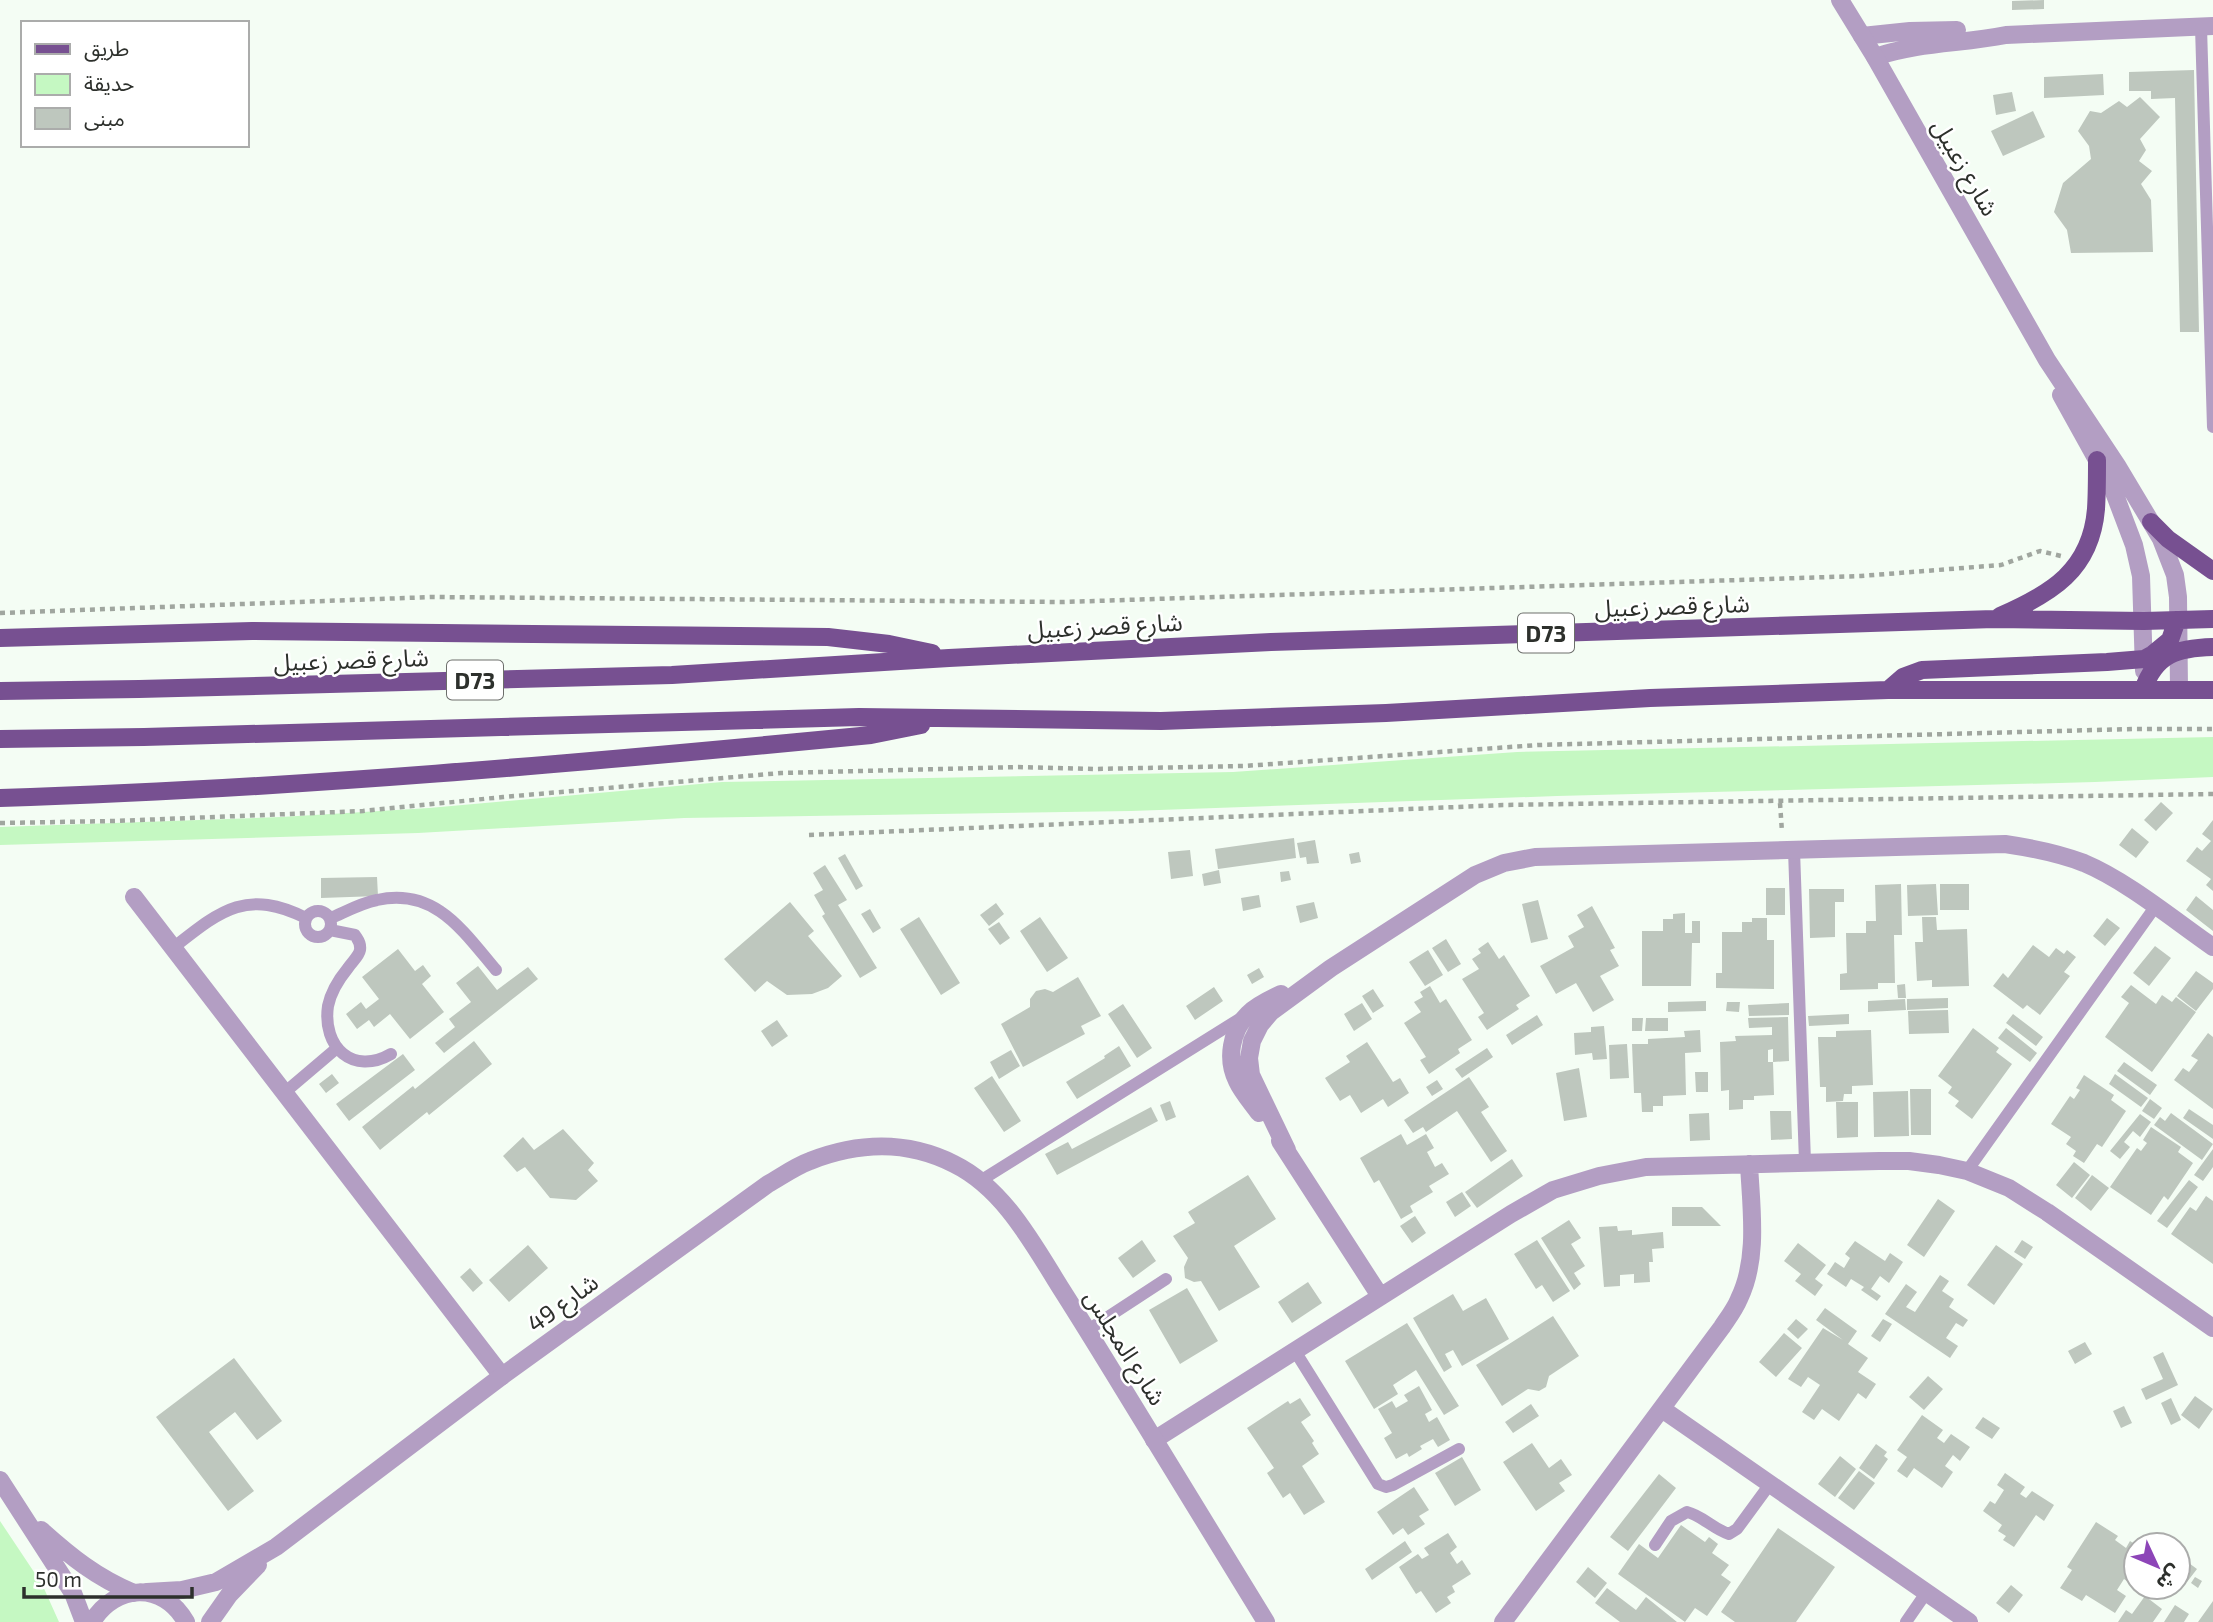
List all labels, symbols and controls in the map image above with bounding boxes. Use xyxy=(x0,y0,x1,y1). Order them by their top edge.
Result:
legend xyxy=(21,21,248,147)
text: طريق xyxy=(84,35,129,62)
text: حديقة xyxy=(84,70,134,95)
text: مبنى xyxy=(84,105,125,131)
street label: شارع زعبيل xyxy=(1923,113,2005,223)
street label: شارع قصر زعبيل xyxy=(1594,588,1750,626)
street label: شارع قصر زعبيل xyxy=(1027,606,1184,648)
road number: D73 xyxy=(1518,614,1574,652)
street label: شارع قصر زعبيل xyxy=(273,642,429,680)
road number: D73 xyxy=(447,660,503,700)
street label: شارع 49 xyxy=(521,1267,605,1341)
street label: شارع المجلس xyxy=(1076,1284,1173,1412)
north arrow xyxy=(2122,1531,2192,1601)
scale bar xyxy=(24,1556,192,1600)
text: ش xyxy=(2152,1561,2187,1596)
text: 50 m xyxy=(35,1566,82,1591)

